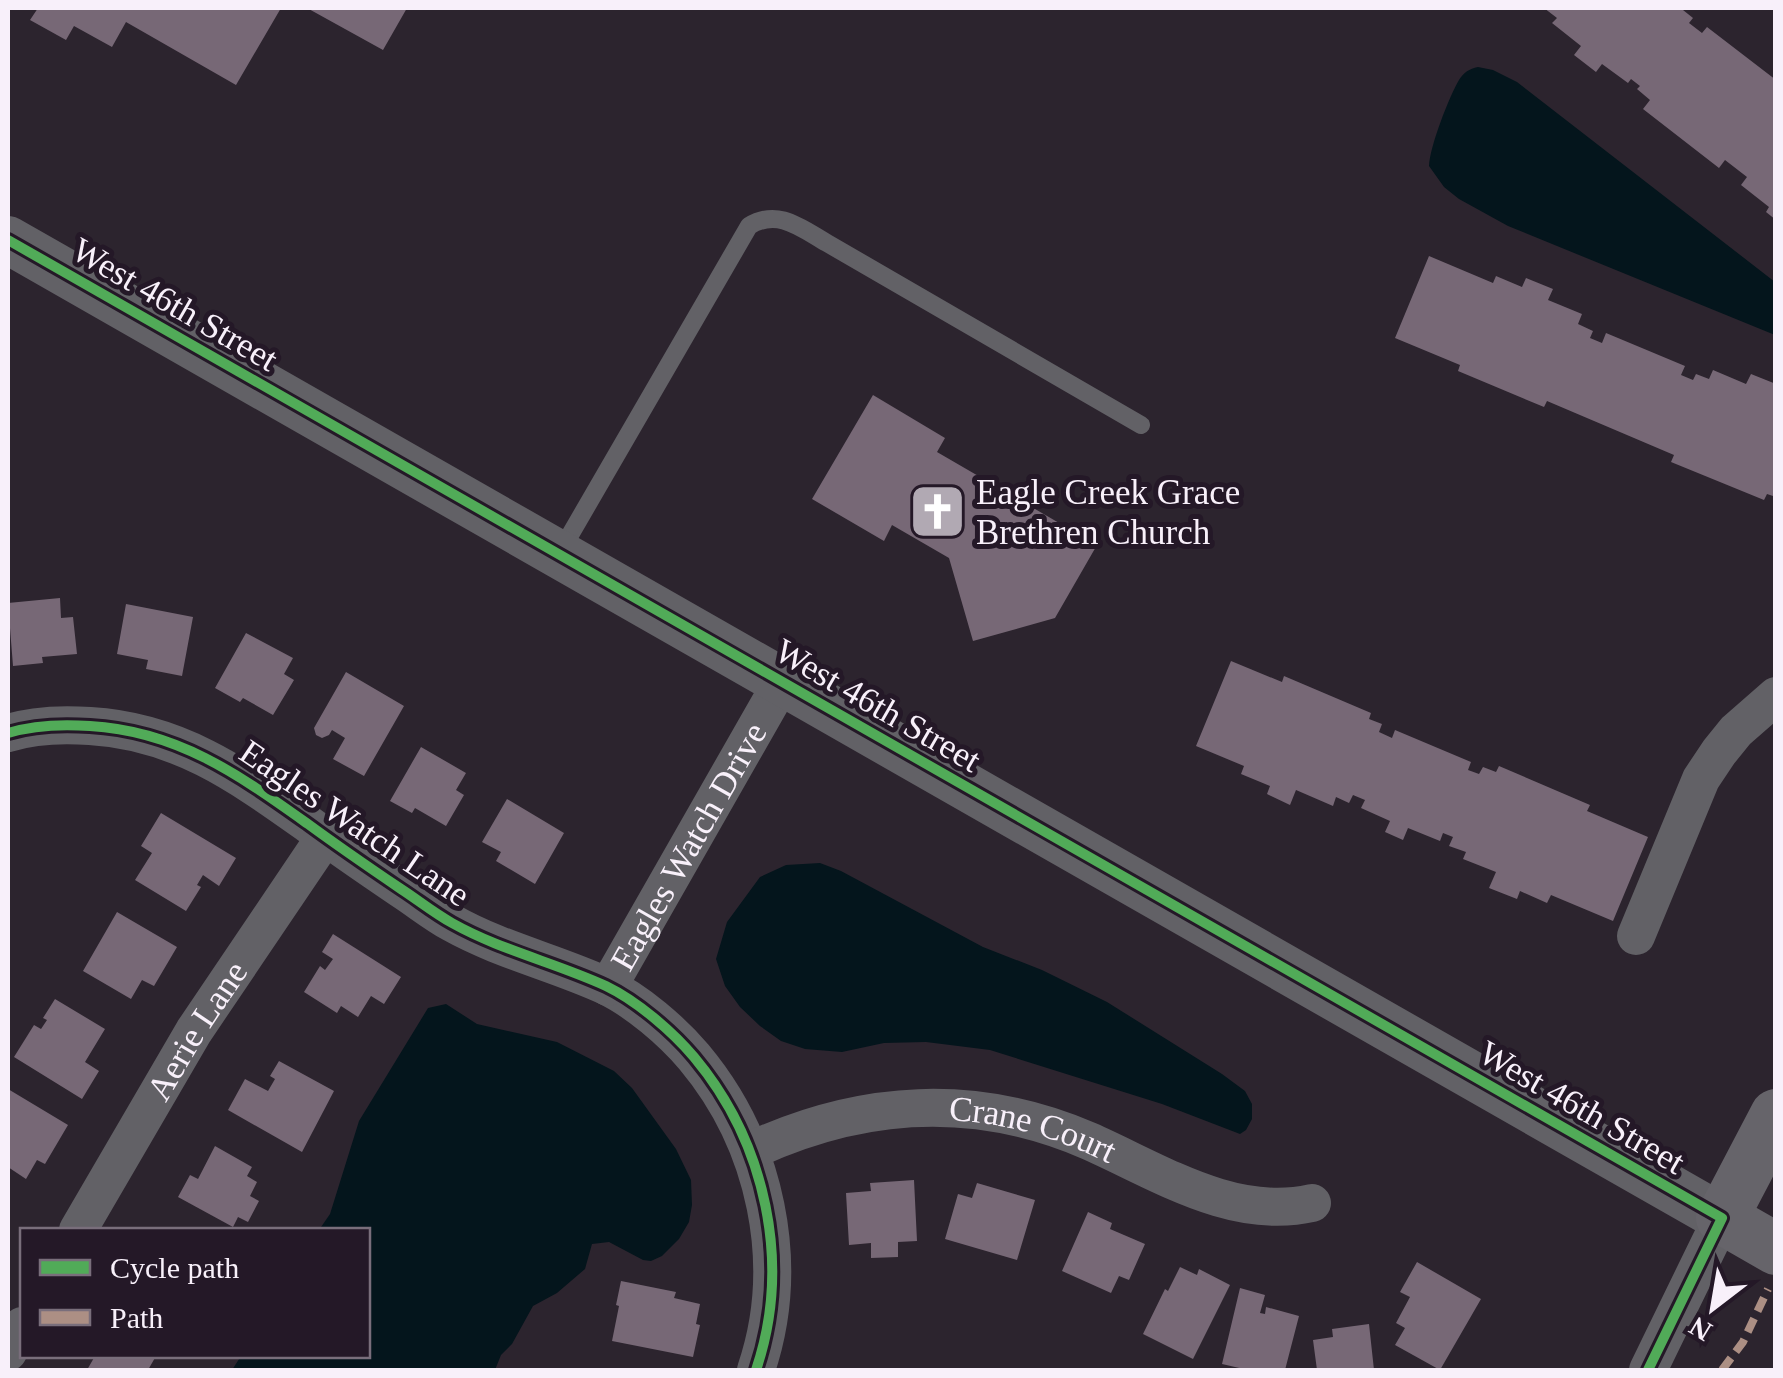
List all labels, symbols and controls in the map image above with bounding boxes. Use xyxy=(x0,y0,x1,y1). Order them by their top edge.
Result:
street label: West 46th Street xyxy=(65,230,285,379)
place label: Eagle Creek Grace Brethren Church xyxy=(976,473,1240,552)
church icon: Eagle Creek Grace Brethren Church xyxy=(907,482,967,542)
street label: West 46th Street xyxy=(768,631,988,780)
street label: Eagles Watch Drive xyxy=(603,716,775,977)
street label: Eagles Watch Lane xyxy=(232,732,477,915)
street label: Aerie Lane xyxy=(139,954,255,1107)
street label: West 46th Street xyxy=(1472,1033,1692,1182)
street label: Crane Court xyxy=(948,1089,1123,1171)
legend xyxy=(20,1228,370,1358)
text: Cycle path xyxy=(110,1251,239,1284)
north arrow xyxy=(1663,1258,1763,1358)
text: Path xyxy=(110,1301,163,1334)
text: N xyxy=(1684,1311,1717,1347)

